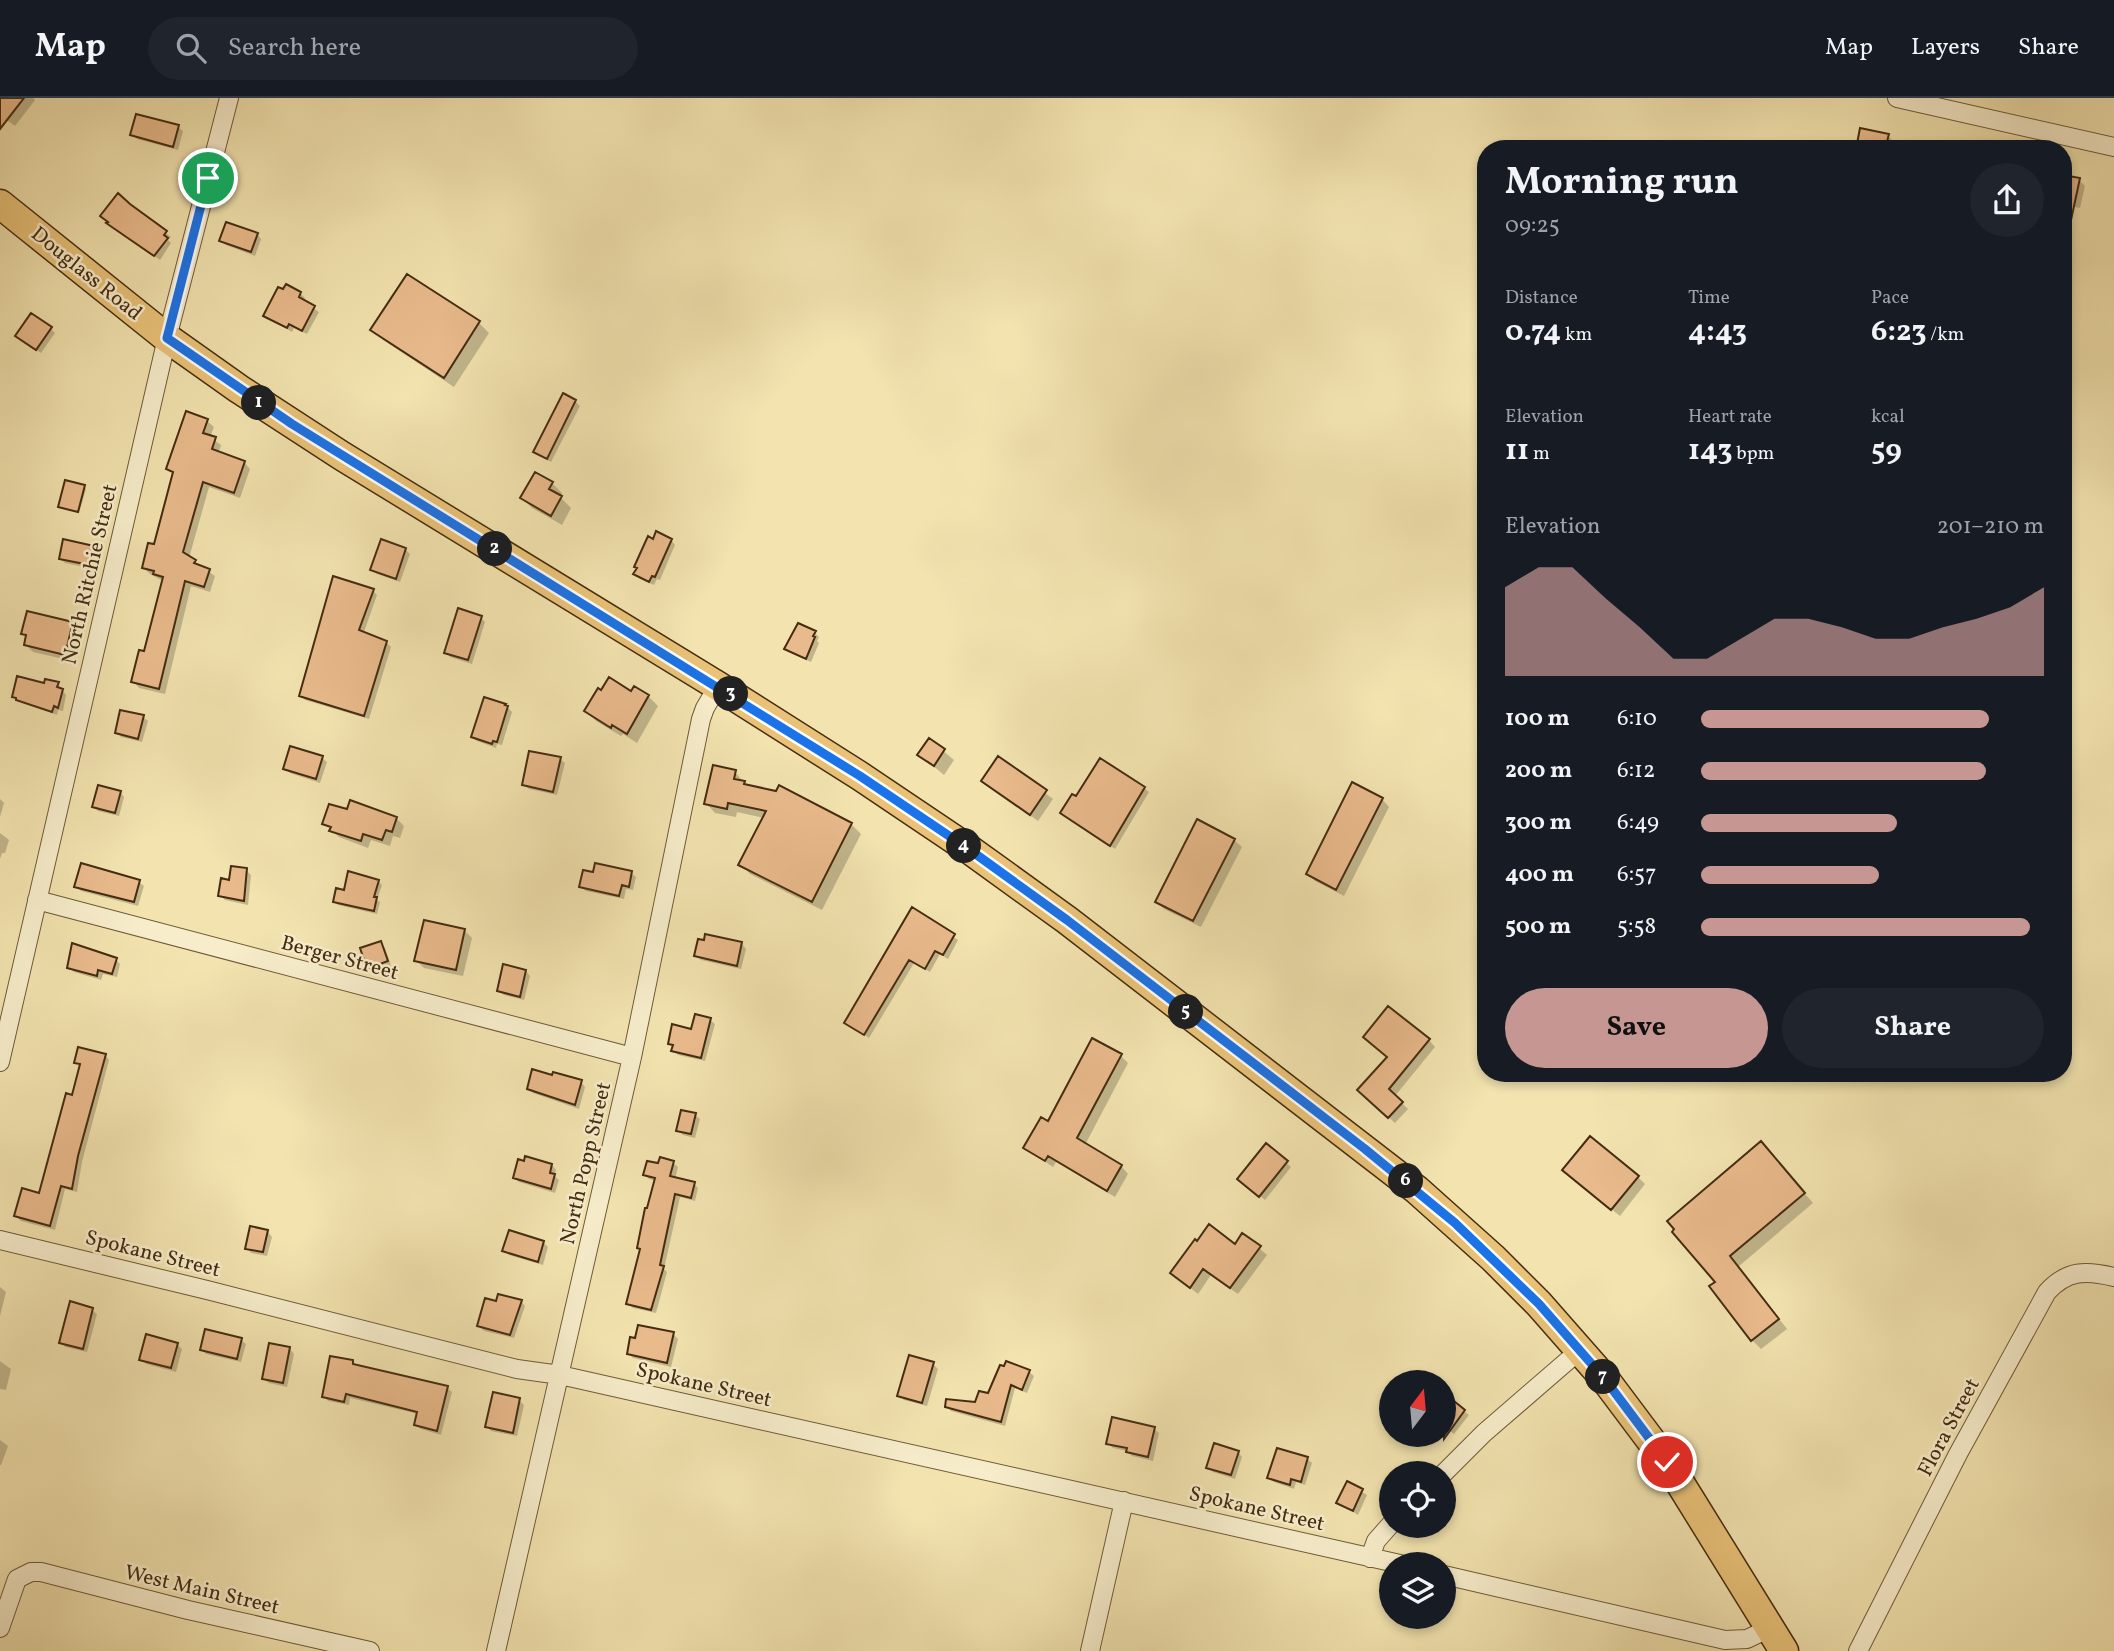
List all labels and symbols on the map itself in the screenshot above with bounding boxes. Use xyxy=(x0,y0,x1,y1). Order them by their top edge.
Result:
pin xyxy=(178,148,238,208)
street label: Douglass Road xyxy=(24,220,148,328)
pin: 1 xyxy=(242,386,276,420)
street label: North Ritchie Street xyxy=(56,481,125,667)
pin: 2 xyxy=(477,532,512,566)
pin: 3 xyxy=(714,676,748,712)
pin: 4 xyxy=(946,828,982,864)
street label: Berger Street xyxy=(278,929,402,988)
pin: 5 xyxy=(1168,995,1204,1030)
street label: North Popp Street xyxy=(554,1079,619,1247)
pin: 6 xyxy=(1388,1164,1424,1198)
street label: Spokane Street xyxy=(82,1224,223,1285)
street label: Spokane Street xyxy=(633,1356,774,1415)
pin: 7 xyxy=(1586,1360,1620,1394)
north arrow xyxy=(1379,1370,1456,1447)
street label: Flora Street xyxy=(1911,1373,1987,1482)
pin xyxy=(1637,1432,1697,1492)
street label: Spokane Street xyxy=(1186,1480,1327,1539)
street label: West Main Street xyxy=(121,1559,282,1622)

